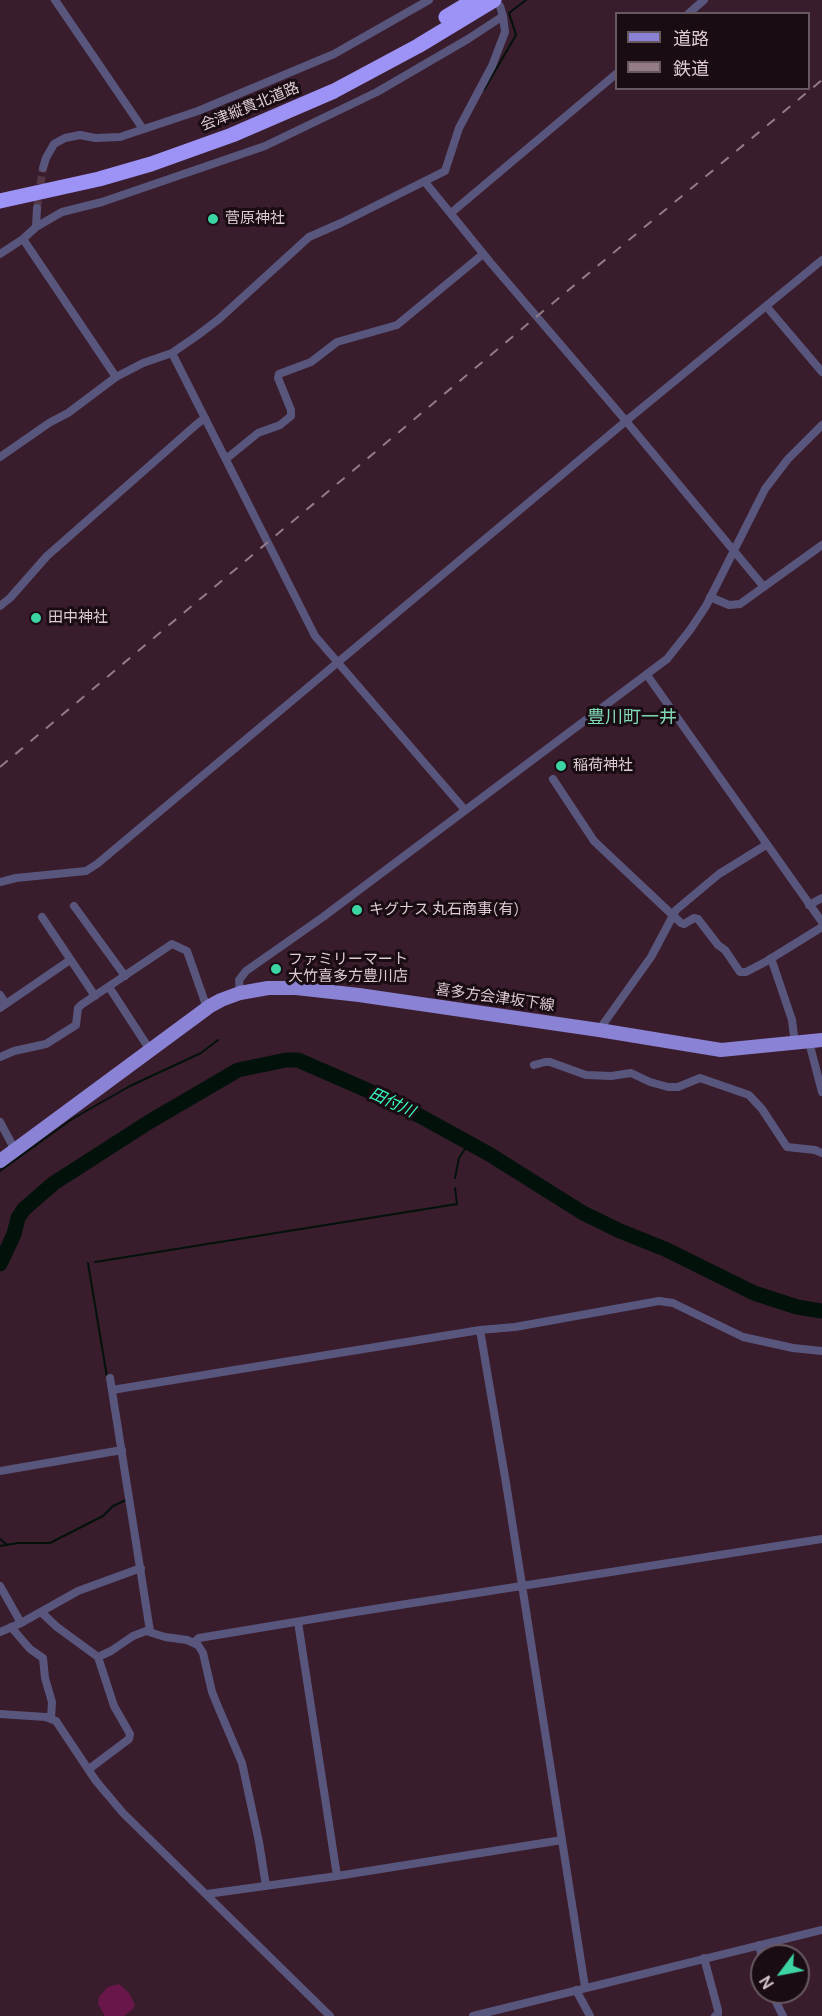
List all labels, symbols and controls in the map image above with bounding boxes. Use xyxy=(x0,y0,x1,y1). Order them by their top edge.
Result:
legend xyxy=(615,12,810,90)
text: 道路 xyxy=(673,26,709,50)
text: 鉄道 xyxy=(673,56,709,80)
street label: 会津縦貫北道路 xyxy=(198,79,302,135)
place label: 菅原神社 xyxy=(225,210,285,228)
marker: 菅原神社 xyxy=(206,212,220,226)
place label: 田中神社 xyxy=(48,609,108,627)
marker: 田中神社 xyxy=(29,611,43,625)
district label: 豊川町一井 xyxy=(587,707,677,729)
place label: 稲荷神社 xyxy=(573,757,633,775)
marker: 稲荷神社 xyxy=(554,759,568,773)
place label: キグナス 丸石商事(有) xyxy=(369,901,520,919)
marker: キグナス 丸石商事(有) xyxy=(350,903,364,917)
place label: ファミリーマート 大竹喜多方豊川店 xyxy=(288,951,408,986)
marker: ファミリーマート 大竹喜多方豊川店 xyxy=(269,962,283,976)
street label: 喜多方会津坂下線 xyxy=(434,981,556,1015)
water label: 田付川 xyxy=(366,1084,418,1122)
north arrow xyxy=(750,1944,810,2004)
text: N xyxy=(754,1972,779,1993)

